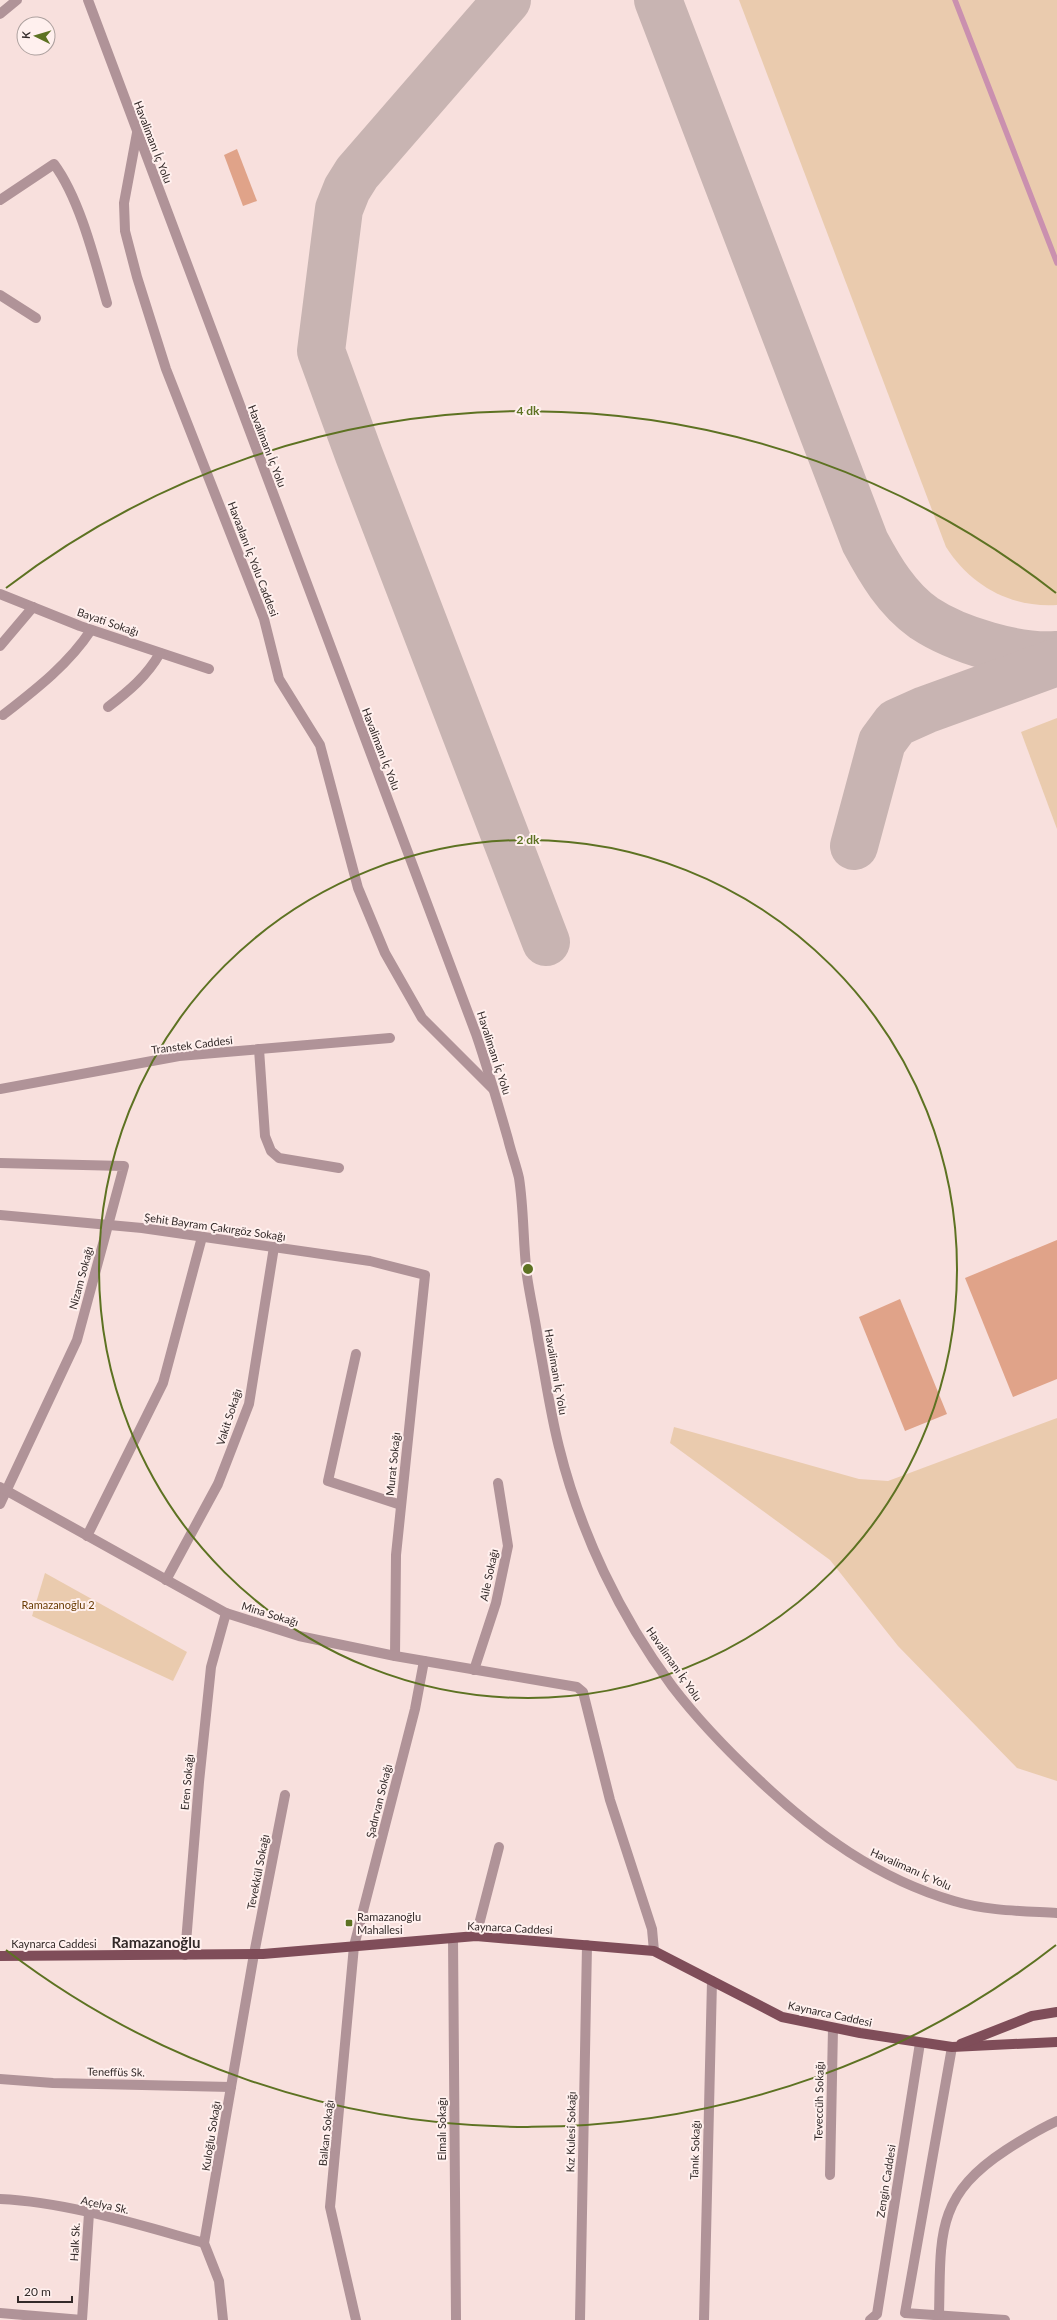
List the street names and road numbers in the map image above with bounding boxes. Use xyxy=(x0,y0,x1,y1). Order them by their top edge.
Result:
street label: Havalimanı İç Yolu xyxy=(132,99,175,185)
street label: Havalimanı İç Yolu xyxy=(246,403,289,489)
street label: Havaalanı İç Yolu Caddesi xyxy=(226,499,282,618)
street label: Bayati Sokağı xyxy=(76,605,141,638)
street label: Havalimanı İç Yolu xyxy=(360,706,403,792)
street label: Havalimanı İç Yolu xyxy=(475,1009,514,1096)
street label: Transtek Caddesi xyxy=(150,1033,234,1056)
street label: Şehit Bayram Çakırgöz Sokağı xyxy=(144,1210,287,1243)
street label: Nizam Sokağı xyxy=(66,1245,95,1311)
street label: Havalimanı İç Yolu xyxy=(543,1328,570,1416)
street label: Vakit Sokağı xyxy=(213,1387,244,1447)
street label: Murat Sokağı xyxy=(383,1431,402,1496)
street label: Aile Sokağı xyxy=(477,1548,500,1602)
street label: Mina Sokağı xyxy=(240,1599,300,1628)
street label: Havalimanı İç Yolu xyxy=(644,1624,705,1703)
street label: Eren Sokağı xyxy=(178,1753,195,1811)
street label: Şadırvan Sokağı xyxy=(363,1763,394,1839)
street label: Tevekkül Sokağı xyxy=(244,1833,271,1911)
street label: Havalimanı İç Yolu xyxy=(869,1845,954,1892)
street label: Kaynarca Caddesi xyxy=(467,1919,553,1936)
street label: Kaynarca Caddesi xyxy=(11,1937,97,1950)
street label: Kaynarca Caddesi xyxy=(787,1998,874,2029)
street label: Teveccüh Sokağı xyxy=(811,2061,826,2141)
street label: Teneffüs Sk. xyxy=(87,2064,145,2079)
street label: Kız Kulesi Sokağı xyxy=(563,2091,578,2173)
street label: Elmalı Sokağı xyxy=(435,2097,448,2161)
street label: Balkan Sokağı xyxy=(316,2099,335,2167)
street label: Kuloğlu Sokağı xyxy=(199,2100,222,2172)
street label: Tanık Sokağı xyxy=(687,2120,702,2180)
street label: Zengin Caddesi xyxy=(873,2143,898,2218)
street label: Açelya Sk. xyxy=(80,2193,130,2216)
street label: Halk Sk. xyxy=(67,2222,82,2262)

